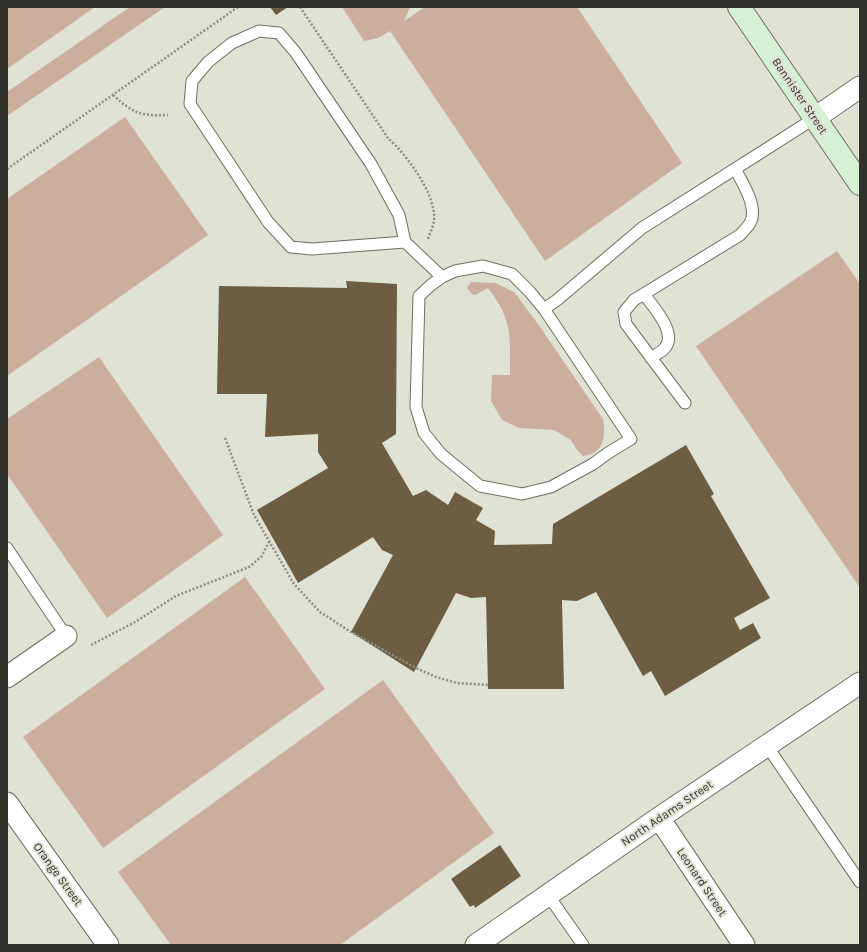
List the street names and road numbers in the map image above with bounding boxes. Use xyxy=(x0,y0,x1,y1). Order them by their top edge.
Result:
street label: Bannister Street xyxy=(769,55,831,137)
street label: North Adams Street xyxy=(618,777,716,849)
street label: Orange Street xyxy=(30,840,86,909)
street label: Leonard Street xyxy=(674,845,730,919)

